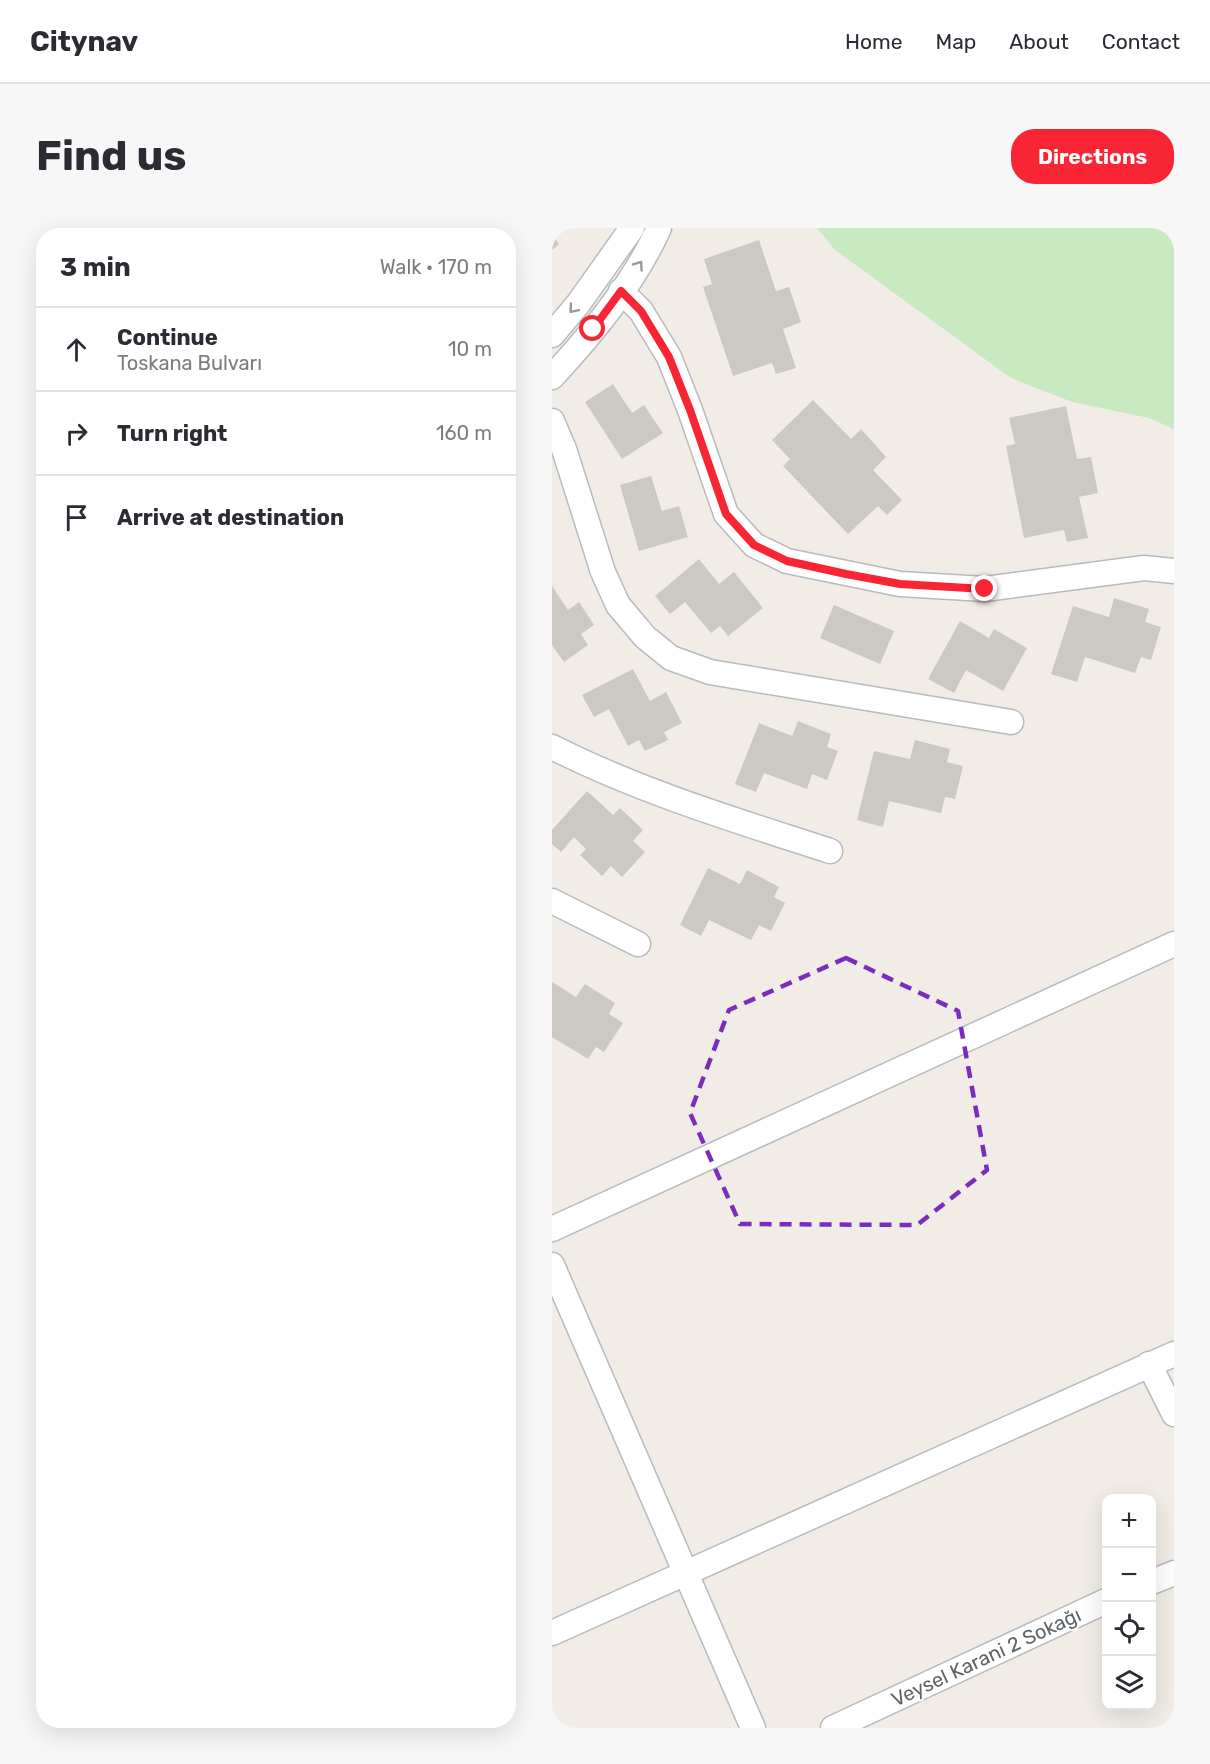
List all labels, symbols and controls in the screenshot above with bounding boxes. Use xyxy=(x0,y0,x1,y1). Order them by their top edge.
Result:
text: Citynav xyxy=(30,25,138,58)
text: Home xyxy=(845,29,902,54)
text: Map xyxy=(935,29,976,54)
text: About xyxy=(1009,29,1069,54)
text: Contact xyxy=(1102,29,1180,54)
button: Directions xyxy=(1011,129,1174,184)
text: Find us xyxy=(36,131,187,181)
text: 3 min xyxy=(60,252,131,283)
text: Walk · 170 m xyxy=(380,255,492,279)
one-way arrow xyxy=(632,261,643,272)
one-way arrow xyxy=(570,303,581,314)
route start xyxy=(579,315,605,341)
text: Continue xyxy=(117,324,218,351)
icon: ahead xyxy=(60,333,93,366)
text: 10 m xyxy=(448,337,492,361)
text: Toskana Bulvarı xyxy=(117,351,262,375)
icon: right xyxy=(60,417,93,450)
text: Turn right xyxy=(117,420,227,447)
text: 160 m xyxy=(436,421,492,445)
icon: arrive xyxy=(60,501,93,534)
text: Arrive at destination xyxy=(117,504,344,531)
route end xyxy=(971,575,997,601)
map controls xyxy=(1102,1494,1156,1710)
button: + xyxy=(1102,1494,1156,1548)
button: − xyxy=(1102,1548,1156,1602)
street label: Veysel Karani 2 Sokağı xyxy=(887,1602,1085,1712)
button: locate xyxy=(1102,1602,1156,1656)
button: layers xyxy=(1102,1656,1156,1710)

